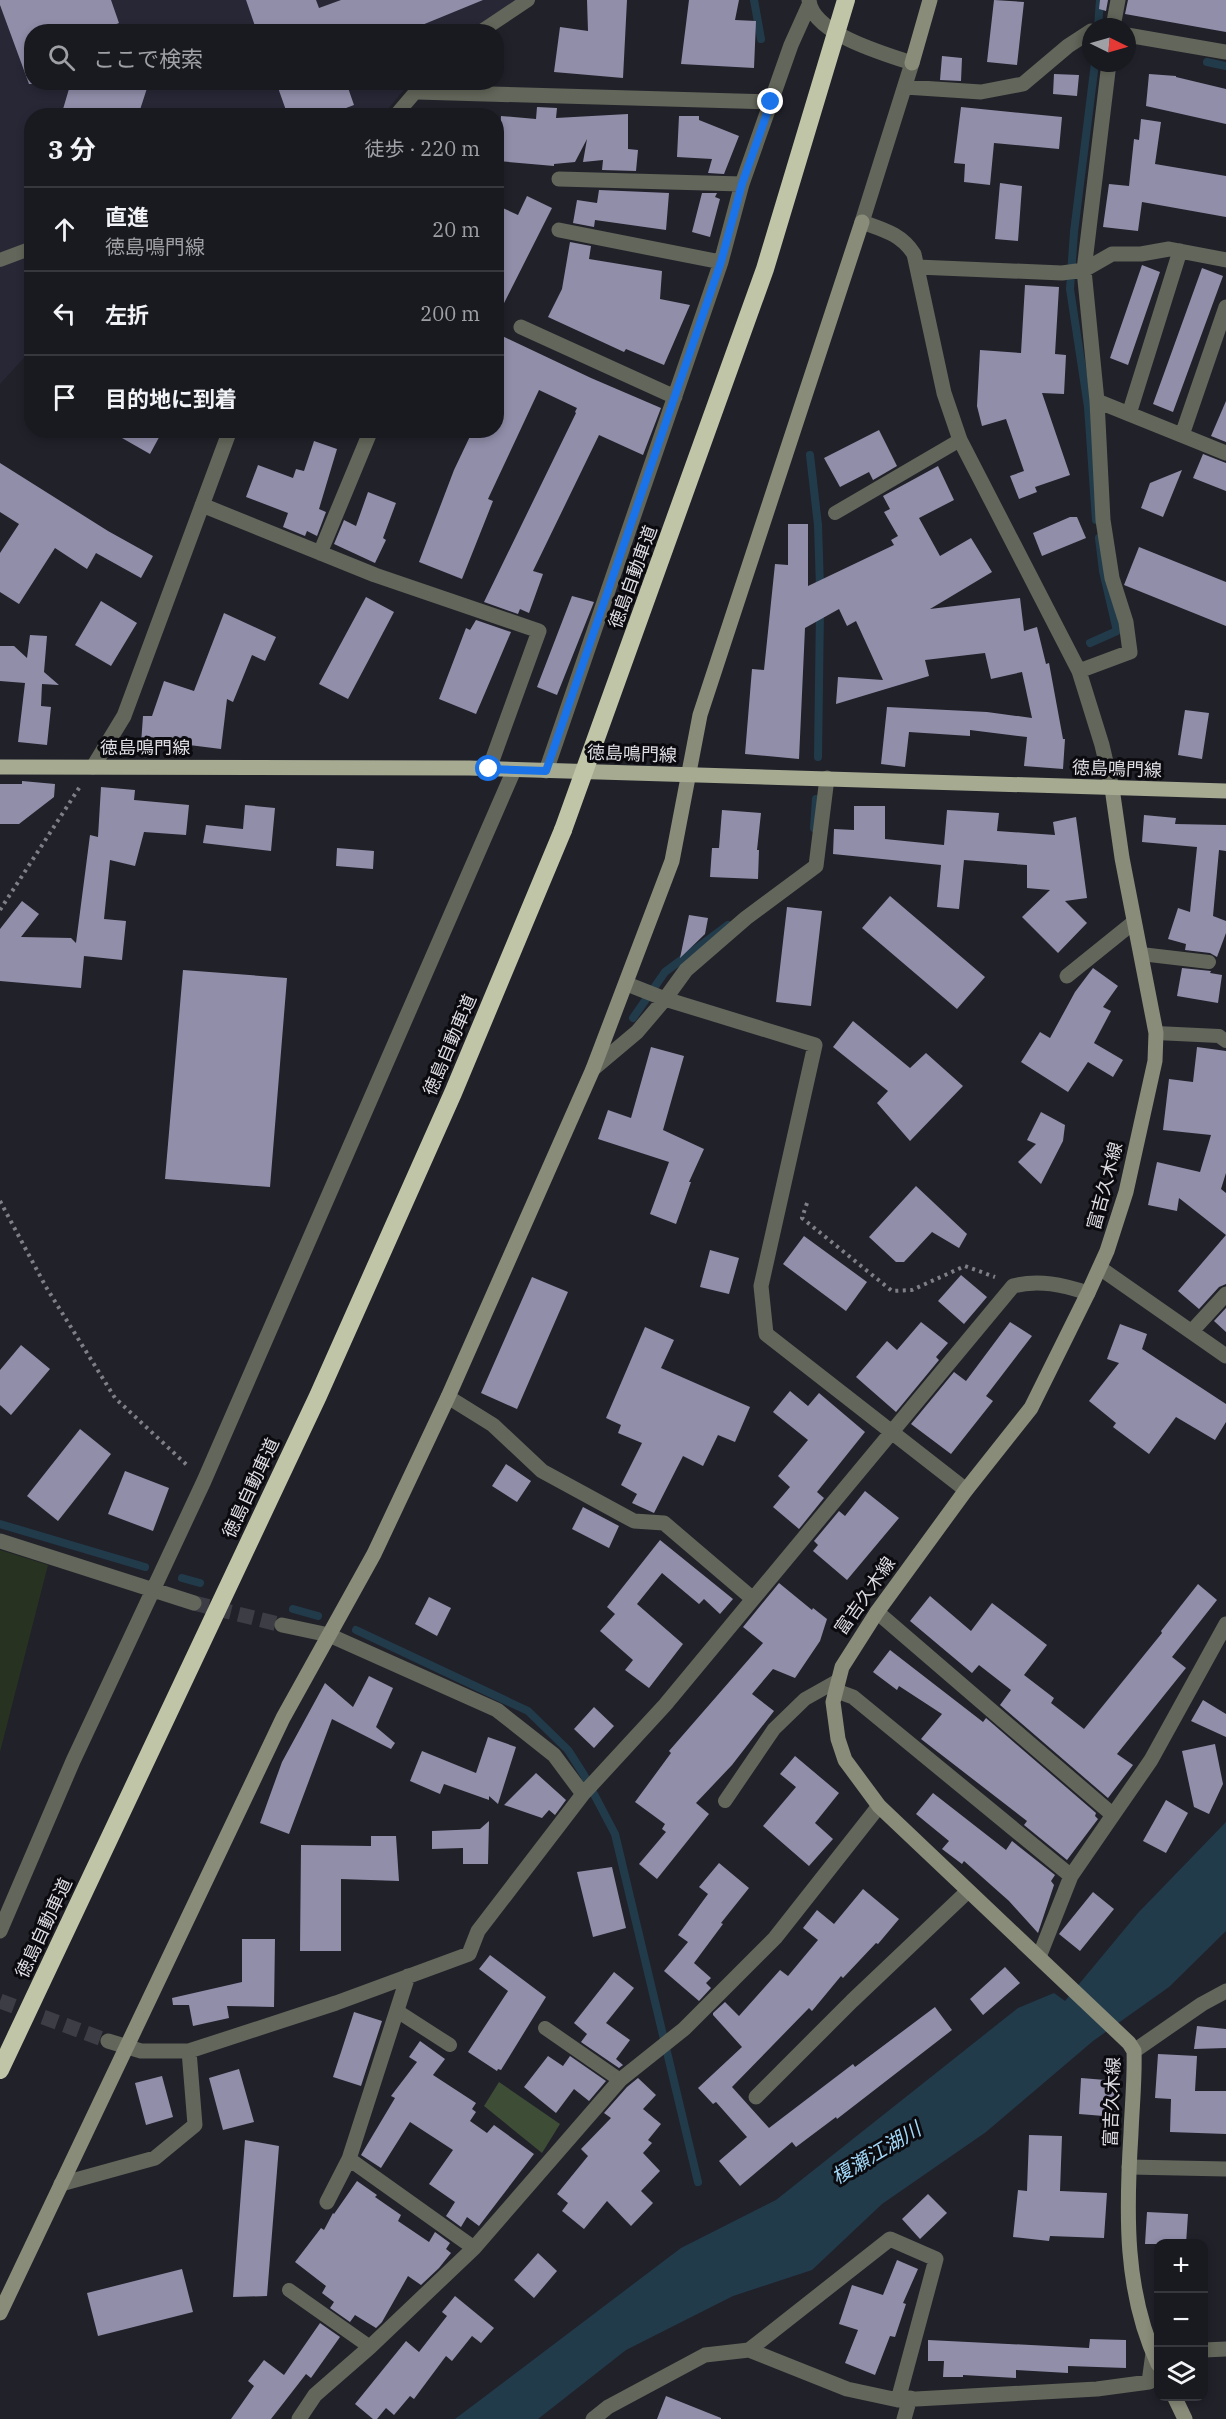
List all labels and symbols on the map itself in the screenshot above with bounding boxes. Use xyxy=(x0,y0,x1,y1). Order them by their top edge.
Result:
north arrow xyxy=(1082,18,1136,72)
route end xyxy=(757,88,783,114)
street label: 徳島自動車道 xyxy=(603,522,662,632)
street label: 徳島鳴門線 xyxy=(100,736,190,759)
street label: 徳島鳴門線 xyxy=(587,740,677,767)
route start xyxy=(475,755,501,781)
street label: 徳島鳴門線 xyxy=(1072,755,1162,782)
street label: 徳島自動車道 xyxy=(418,991,481,1099)
street label: 富吉久木線 xyxy=(1082,1139,1127,1232)
street label: 徳島自動車道 xyxy=(217,1434,284,1542)
street label: 富吉久木線 xyxy=(829,1552,900,1639)
street label: 徳島自動車道 xyxy=(10,1874,77,1982)
street label: 富吉久木線 xyxy=(1098,2057,1125,2147)
water label: 榎瀬江湖川 xyxy=(826,2114,927,2190)

